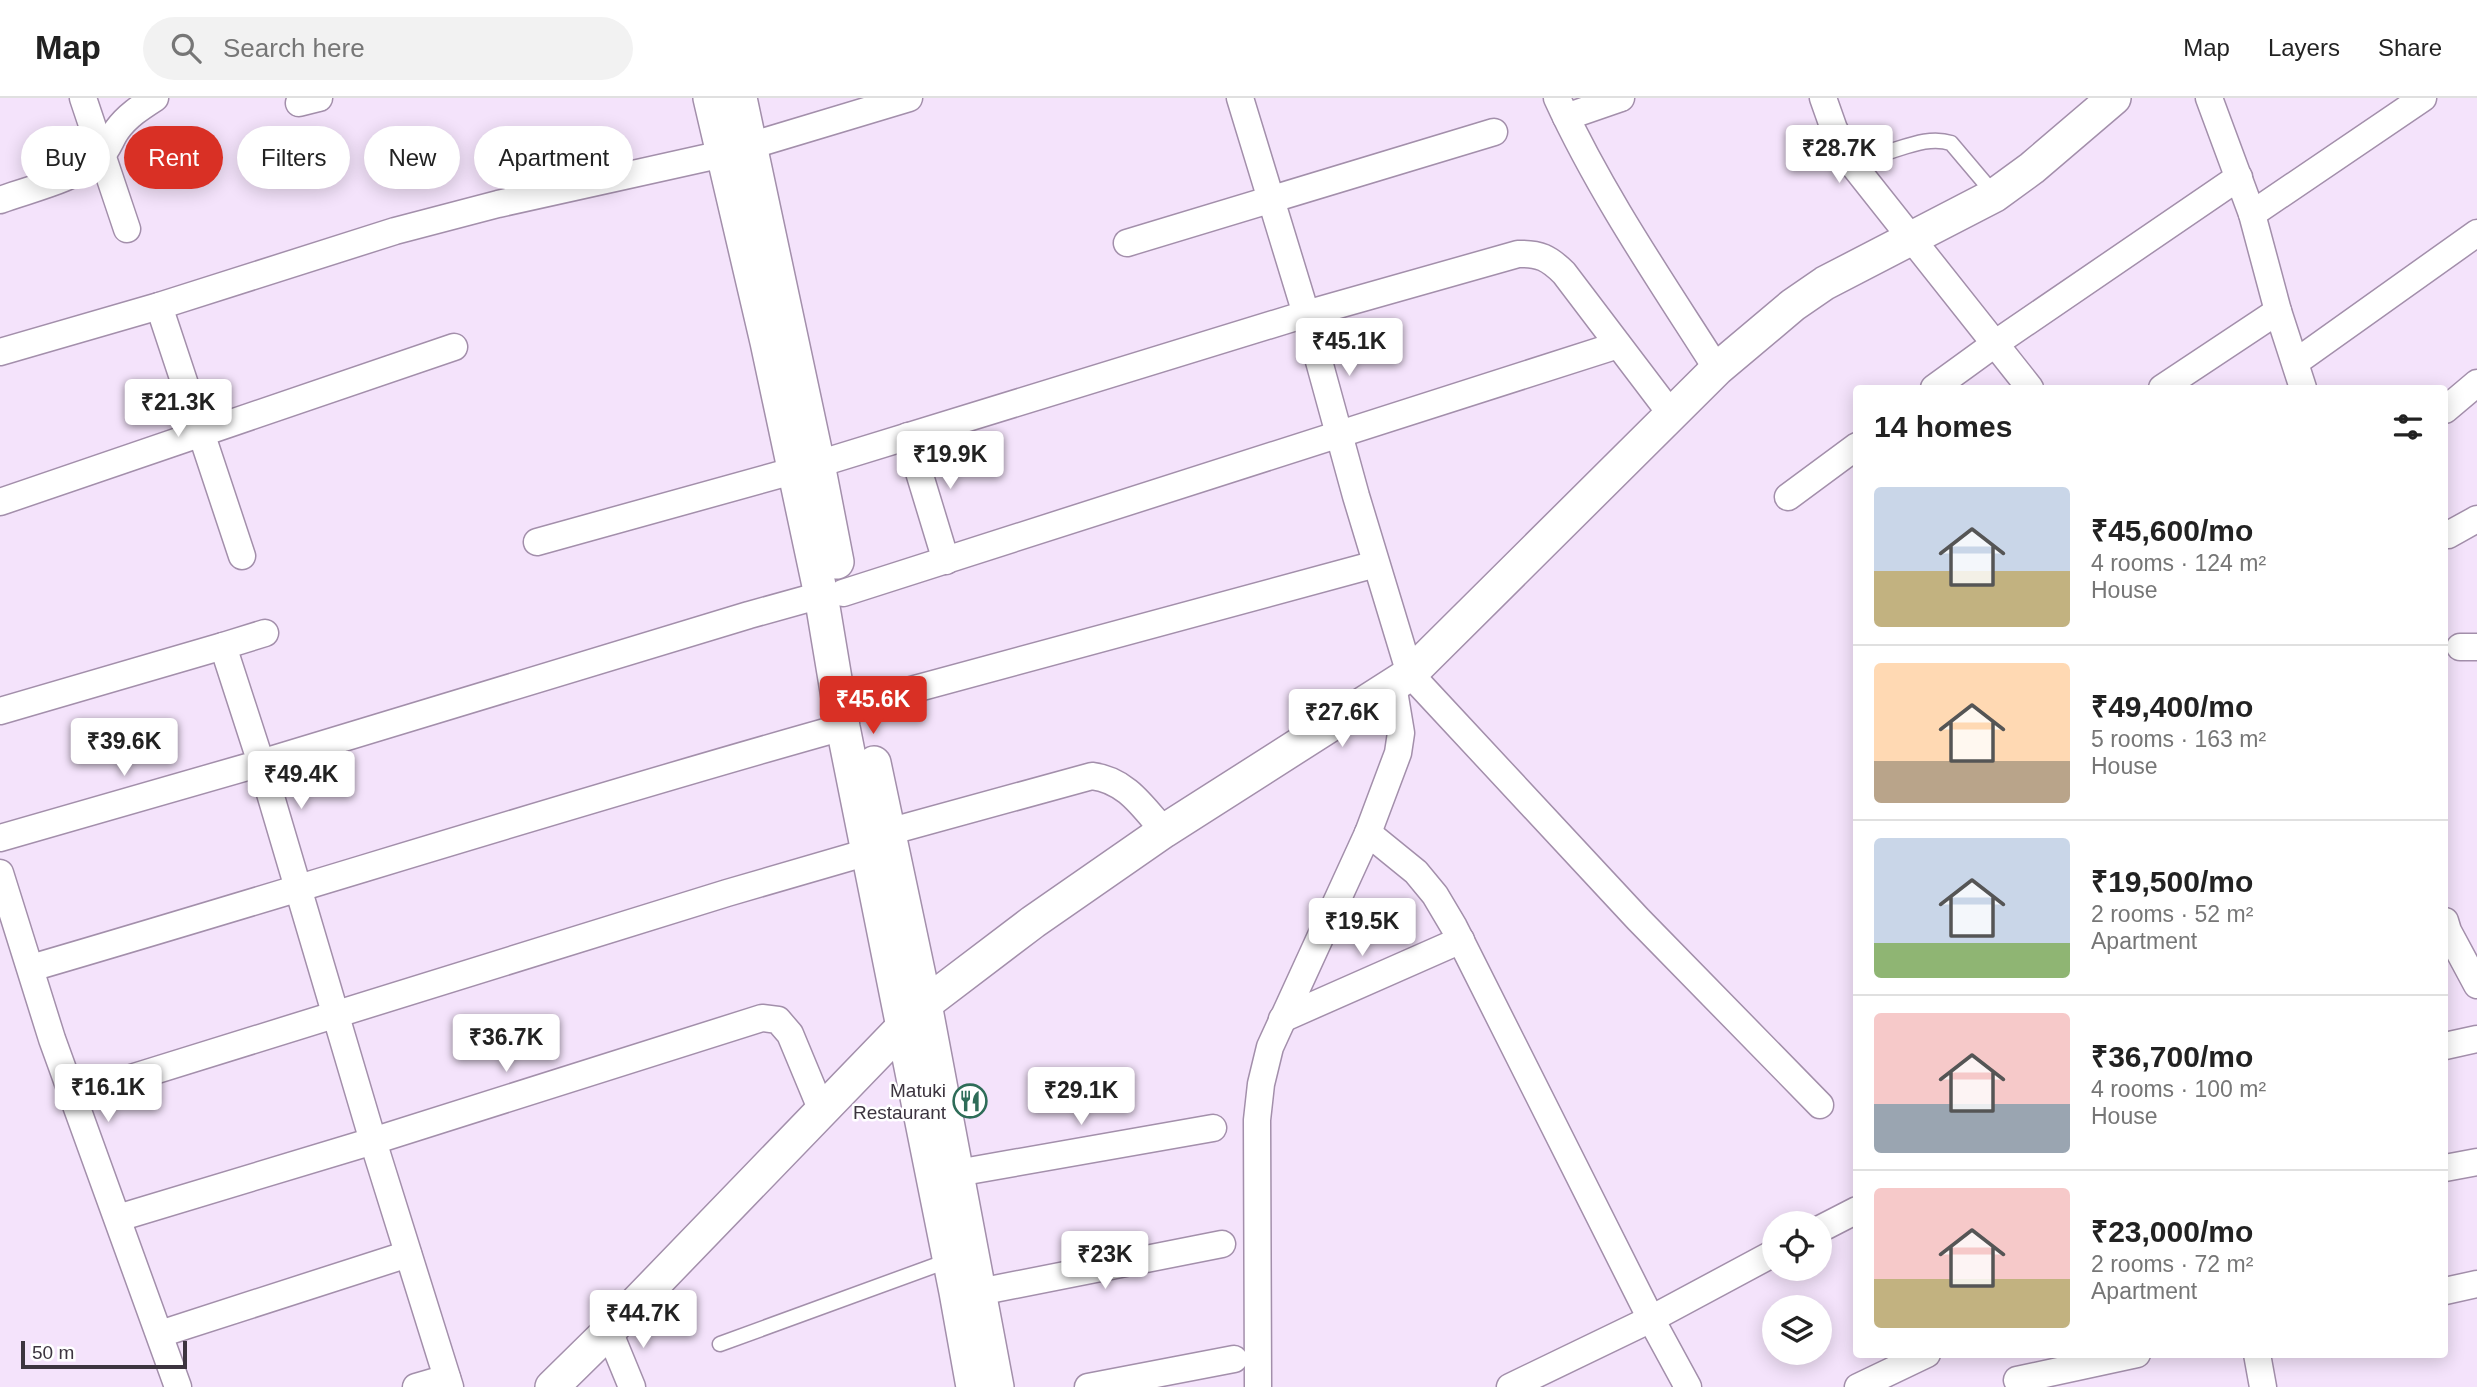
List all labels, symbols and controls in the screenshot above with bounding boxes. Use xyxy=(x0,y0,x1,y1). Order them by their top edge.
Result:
search box xyxy=(143,17,633,80)
text: Map xyxy=(35,29,101,66)
icon: search xyxy=(167,29,205,67)
text: Search here xyxy=(223,33,365,63)
text: Map xyxy=(2183,34,2230,61)
text: Layers xyxy=(2268,34,2340,61)
text: Share xyxy=(2378,34,2442,61)
chip: Buy xyxy=(21,126,110,189)
chip: Rent xyxy=(124,126,223,189)
chip: Filters xyxy=(237,126,350,189)
chip: New xyxy=(364,126,460,189)
chip: Apartment xyxy=(474,126,633,189)
pin: ₹28.7K xyxy=(1782,126,1896,185)
text: ₹28.7K xyxy=(1802,135,1876,161)
pin: ₹45.1K xyxy=(1292,318,1406,378)
text: ₹45.1K xyxy=(1312,328,1386,354)
pin: ₹21.3K xyxy=(121,380,235,439)
text: ₹21.3K xyxy=(141,389,215,415)
icon: filters xyxy=(2389,408,2427,446)
text: 14 homes xyxy=(1874,410,2012,443)
pin: ₹19.9K xyxy=(893,432,1007,491)
text: ₹19.9K xyxy=(913,441,987,467)
text: ₹45,600/mo xyxy=(2091,514,2253,547)
icon: home xyxy=(1930,515,2014,599)
text: 4 rooms · 124 m² xyxy=(2091,550,2266,576)
text: House xyxy=(2091,577,2157,603)
pin: ₹45.6K xyxy=(816,676,930,736)
text: ₹45.6K xyxy=(836,686,910,712)
pin: ₹27.6K xyxy=(1285,690,1399,749)
text: ₹49,400/mo xyxy=(2091,690,2253,723)
icon: home xyxy=(1930,691,2014,775)
text: ₹27.6K xyxy=(1305,699,1379,725)
pin: ₹39.6K xyxy=(67,718,181,778)
text: 5 rooms · 163 m² xyxy=(2091,726,2266,752)
text: ₹39.6K xyxy=(87,728,161,754)
pin: ₹49.4K xyxy=(244,752,358,811)
text: House xyxy=(2091,753,2157,779)
text: ₹49.4K xyxy=(264,761,338,787)
text: ₹19,500/mo xyxy=(2091,865,2253,898)
icon: home xyxy=(1930,866,2014,950)
pin: ₹19.5K xyxy=(1305,898,1419,958)
text: 2 rooms · 52 m² xyxy=(2091,901,2253,927)
text: ₹19.5K xyxy=(1325,908,1399,934)
text: Apartment xyxy=(2091,928,2197,954)
pin: ₹36.7K xyxy=(449,1014,563,1074)
text: ₹36.7K xyxy=(469,1024,543,1050)
text: ₹36,700/mo xyxy=(2091,1040,2253,1073)
icon: home xyxy=(1930,1041,2014,1125)
pin: ₹16.1K xyxy=(51,1065,165,1124)
pin: ₹29.1K xyxy=(1024,1068,1138,1127)
text: ₹16.1K xyxy=(71,1074,145,1100)
text: 4 rooms · 100 m² xyxy=(2091,1076,2266,1102)
text: ₹29.1K xyxy=(1044,1077,1118,1103)
place label: Matuki Restaurant xyxy=(853,1080,947,1123)
restaurant icon: Matuki Restaurant xyxy=(951,1082,989,1120)
text: House xyxy=(2091,1103,2157,1129)
map controls xyxy=(1762,1211,1832,1365)
button: locate xyxy=(1762,1211,1832,1281)
text: ₹23,000/mo xyxy=(2091,1215,2253,1248)
icon: home xyxy=(1930,1216,2014,1300)
pin: ₹23K xyxy=(1064,1232,1146,1291)
text: ₹23K xyxy=(1077,1241,1133,1267)
text: 2 rooms · 72 m² xyxy=(2091,1251,2253,1277)
text: Apartment xyxy=(2091,1278,2197,1304)
pin: ₹44.7K xyxy=(586,1290,700,1350)
button: layers xyxy=(1762,1295,1832,1365)
text: ₹44.7K xyxy=(606,1300,680,1326)
scale bar xyxy=(21,1338,187,1370)
text: 50 m xyxy=(32,1342,74,1363)

